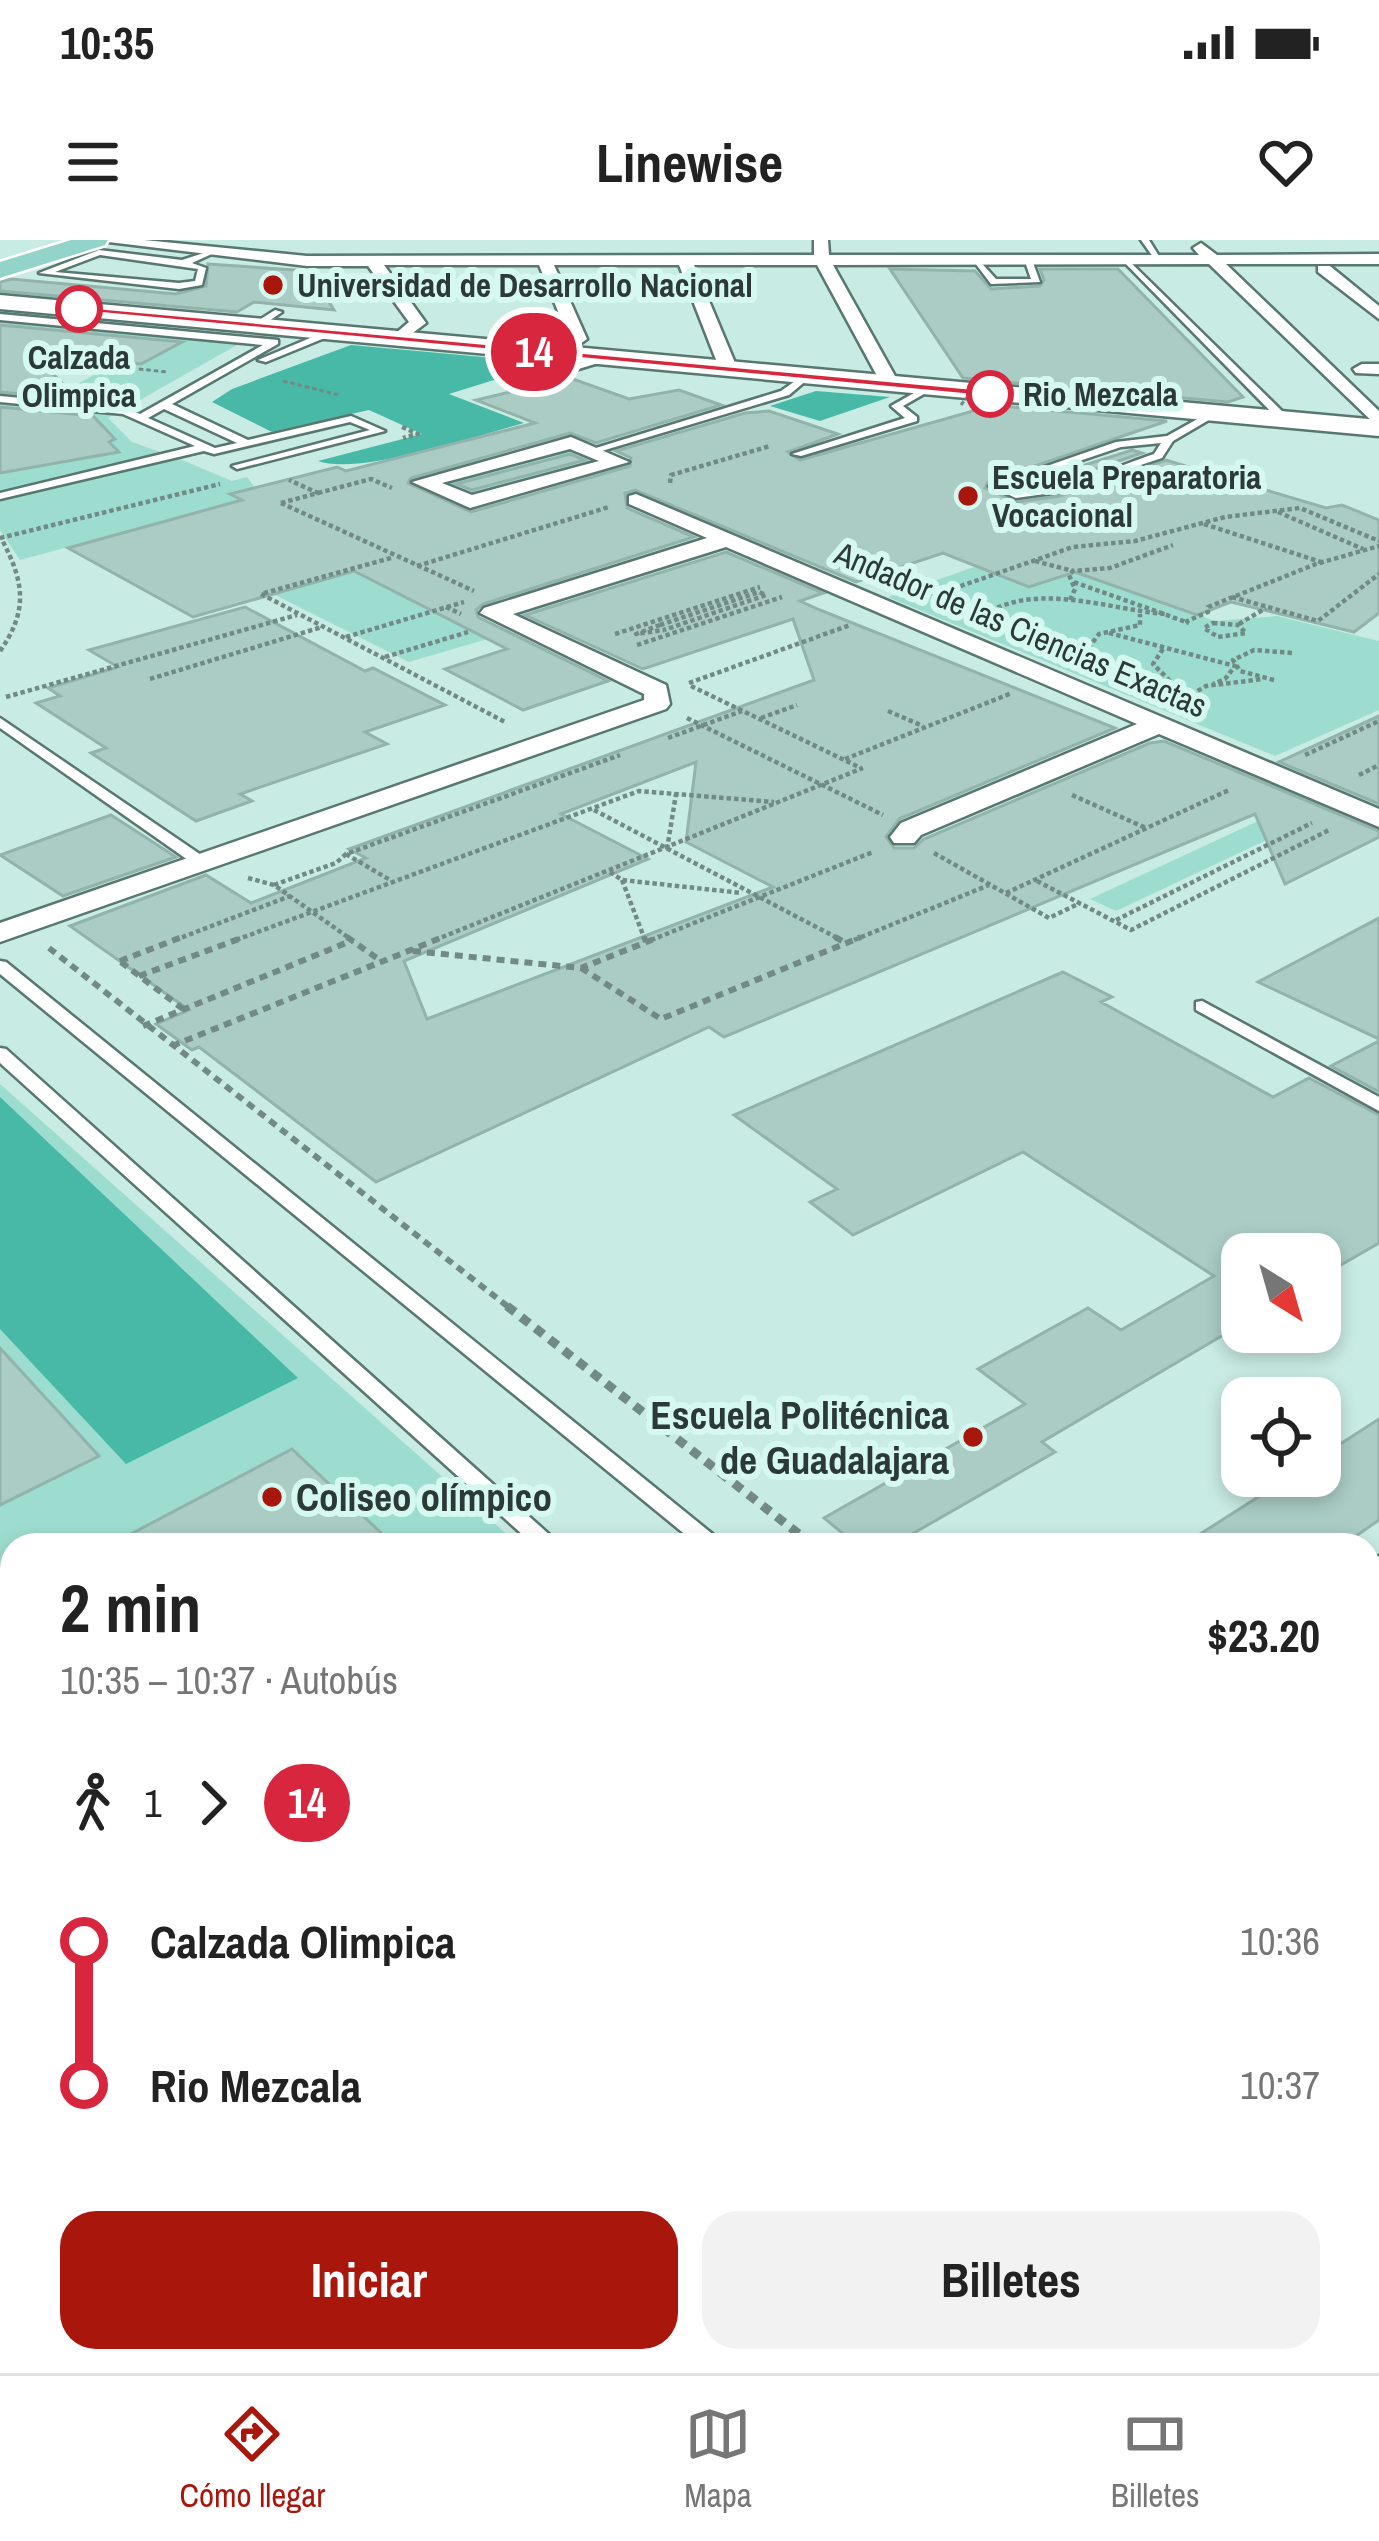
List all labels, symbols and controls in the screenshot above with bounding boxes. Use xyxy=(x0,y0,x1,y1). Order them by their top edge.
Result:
text: 10:35 xyxy=(60,12,154,73)
text: Linewise xyxy=(596,126,783,199)
icon: menu xyxy=(60,129,126,195)
icon: heart xyxy=(1253,129,1319,195)
place label: Universidad de Desarrollo Nacional xyxy=(297,263,753,307)
marker: Universidad de Desarrollo Nacional xyxy=(260,272,286,298)
marker: Calzada Olimpica xyxy=(57,287,101,331)
line badge: 14 xyxy=(480,313,588,391)
text: 14 xyxy=(515,324,553,380)
place label: Calzada Olimpica xyxy=(22,335,136,417)
marker: Rio Mezcala xyxy=(968,372,1012,416)
place label: Rio Mezcala xyxy=(1023,372,1178,416)
place label: Escuela Preparatoria Vocacional xyxy=(992,455,1261,537)
marker: Escuela Preparatoria Vocacional xyxy=(955,483,981,509)
street label: Andador de las Ciencias Exactas xyxy=(827,530,1214,727)
north arrow xyxy=(1221,1233,1341,1353)
map controls xyxy=(1221,1233,1341,1497)
button: locate xyxy=(1221,1377,1341,1497)
place label: Escuela Politécnica de Guadalajara xyxy=(650,1389,949,1486)
marker: Escuela Politécnica de Guadalajara xyxy=(960,1424,986,1450)
place label: Coliseo olímpico xyxy=(296,1471,552,1523)
marker: Coliseo olímpico xyxy=(259,1484,285,1510)
text: 2 min xyxy=(60,1564,201,1653)
text: $23.20 xyxy=(1207,1605,1320,1666)
text: 10:35 – 10:37 · Autobús xyxy=(60,1654,398,1706)
icon: walk xyxy=(60,1770,126,1836)
icon: forward xyxy=(180,1770,246,1836)
text: 14 xyxy=(288,1775,326,1831)
text: 1 xyxy=(144,1777,162,1829)
text: Calzada Olimpica xyxy=(150,1911,456,1972)
text: 10:36 xyxy=(1240,1915,1320,1967)
text: Rio Mezcala xyxy=(150,2055,361,2116)
text: 10:37 xyxy=(1240,2059,1320,2111)
button: Iniciar xyxy=(60,2211,678,2349)
button: Billetes xyxy=(702,2211,1320,2349)
tab: Cómo llegar xyxy=(179,2401,325,2517)
tab: Mapa xyxy=(684,2401,752,2517)
tab: Billetes xyxy=(1111,2401,1200,2517)

